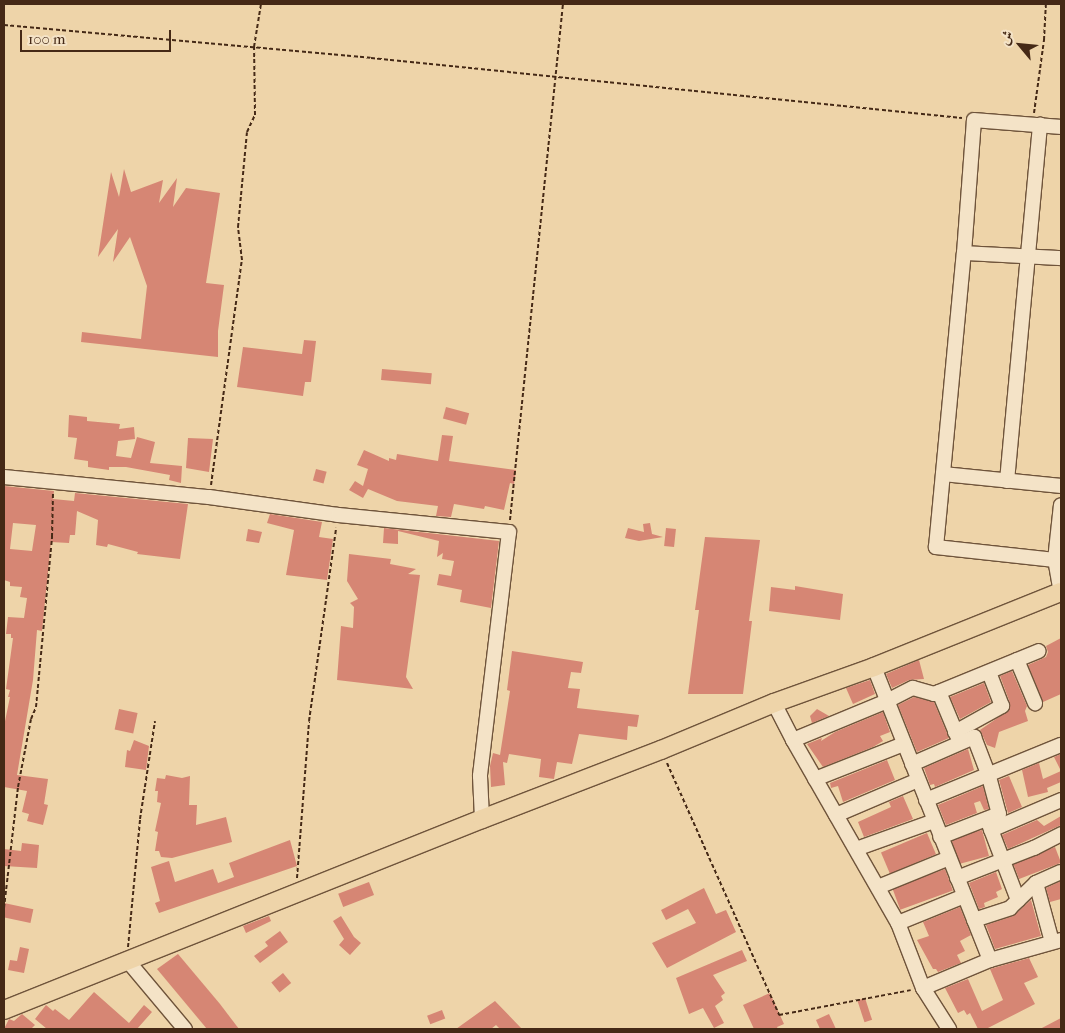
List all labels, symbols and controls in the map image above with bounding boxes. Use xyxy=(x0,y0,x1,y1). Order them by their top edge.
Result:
scale bar xyxy=(22,20,174,52)
north arrow xyxy=(995,20,1045,70)
text: ش xyxy=(996,28,1017,48)
text: 100 m xyxy=(28,30,66,48)

